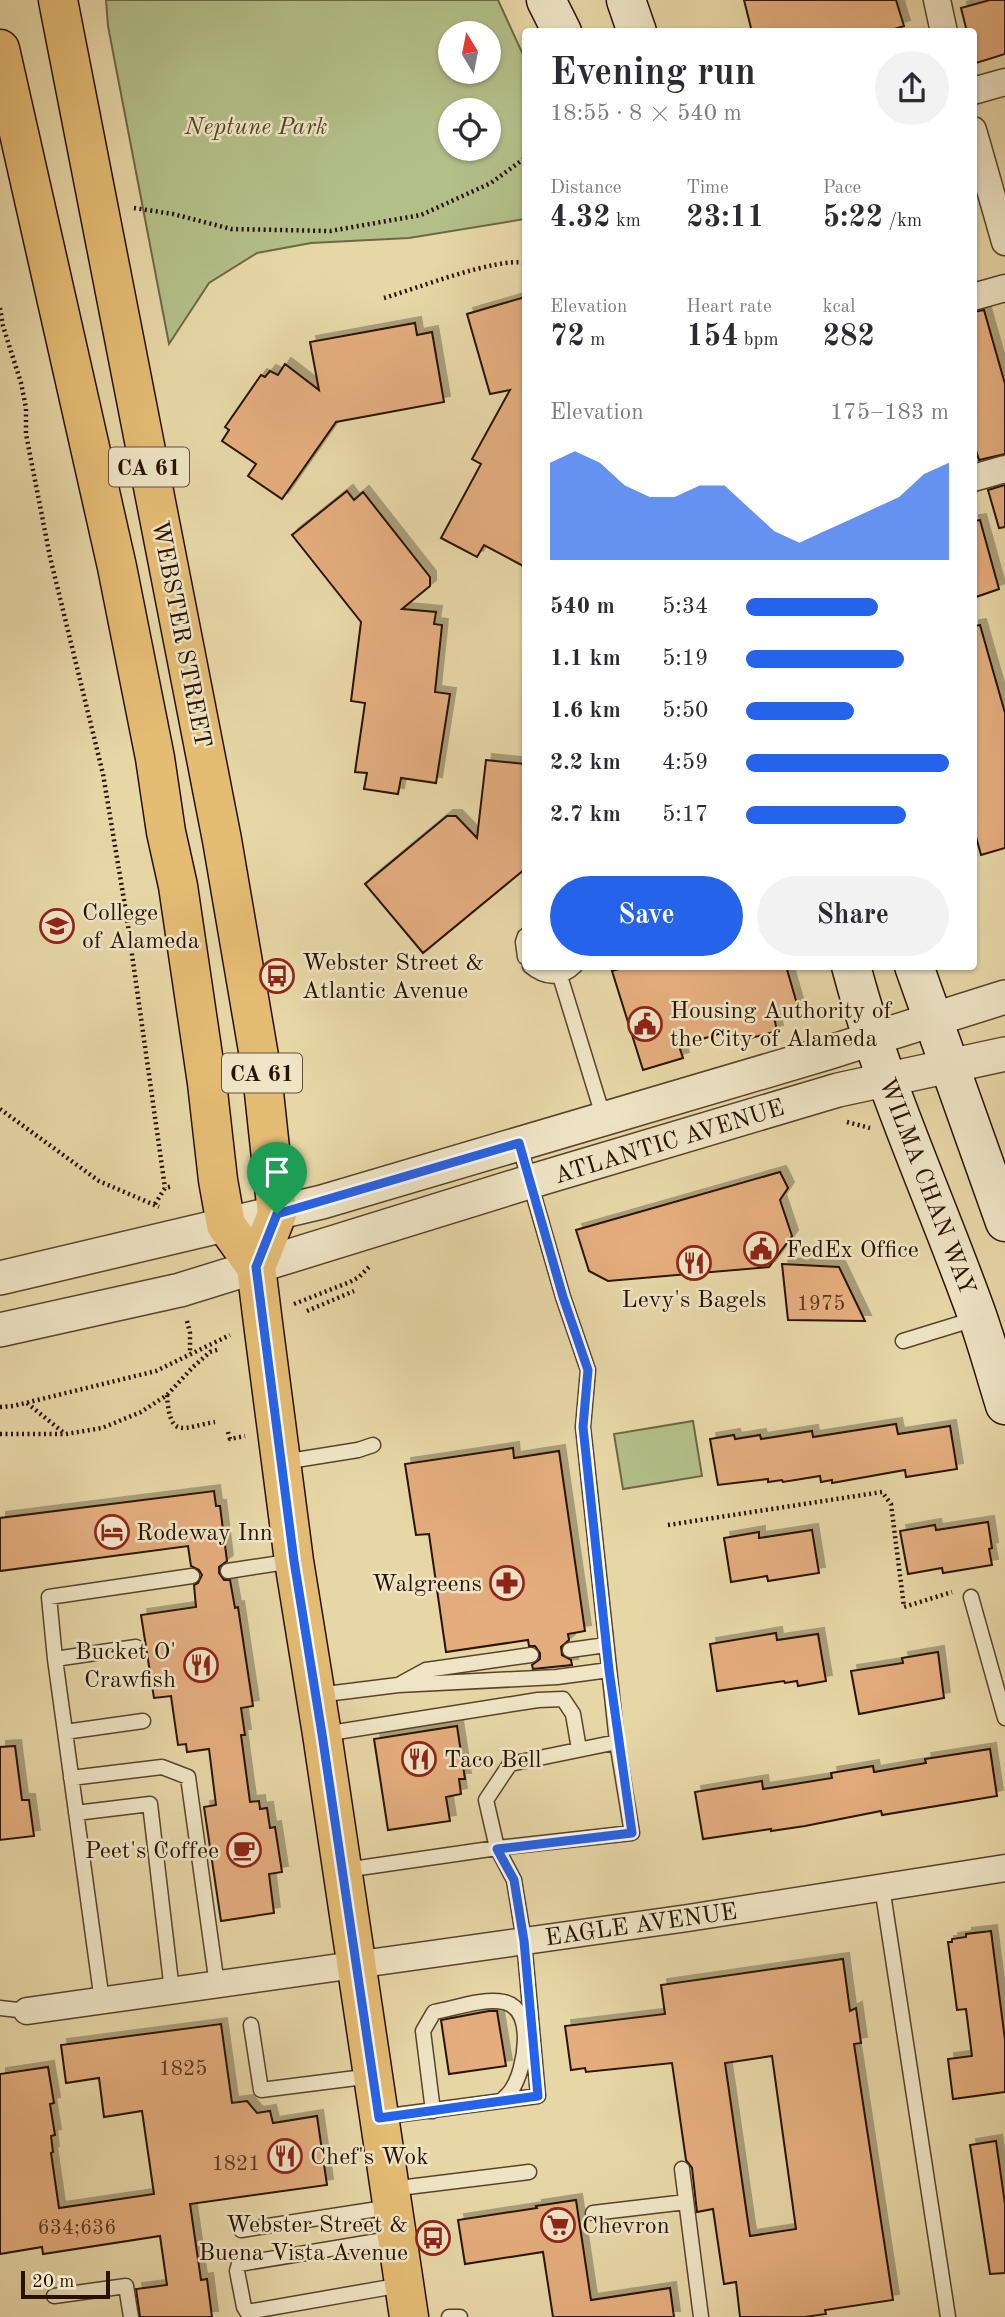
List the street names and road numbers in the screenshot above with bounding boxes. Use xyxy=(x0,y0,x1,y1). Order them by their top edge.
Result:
road number: CA 61 xyxy=(109,447,189,486)
street label: WEBSTER STREET xyxy=(146,519,214,750)
road number: CA 61 xyxy=(222,1054,302,1092)
street label: WILMA CHAN WAY xyxy=(874,1075,979,1298)
street label: ATLANTIC AVENUE xyxy=(552,1097,787,1189)
street label: EAGLE AVENUE xyxy=(544,1901,739,1951)

